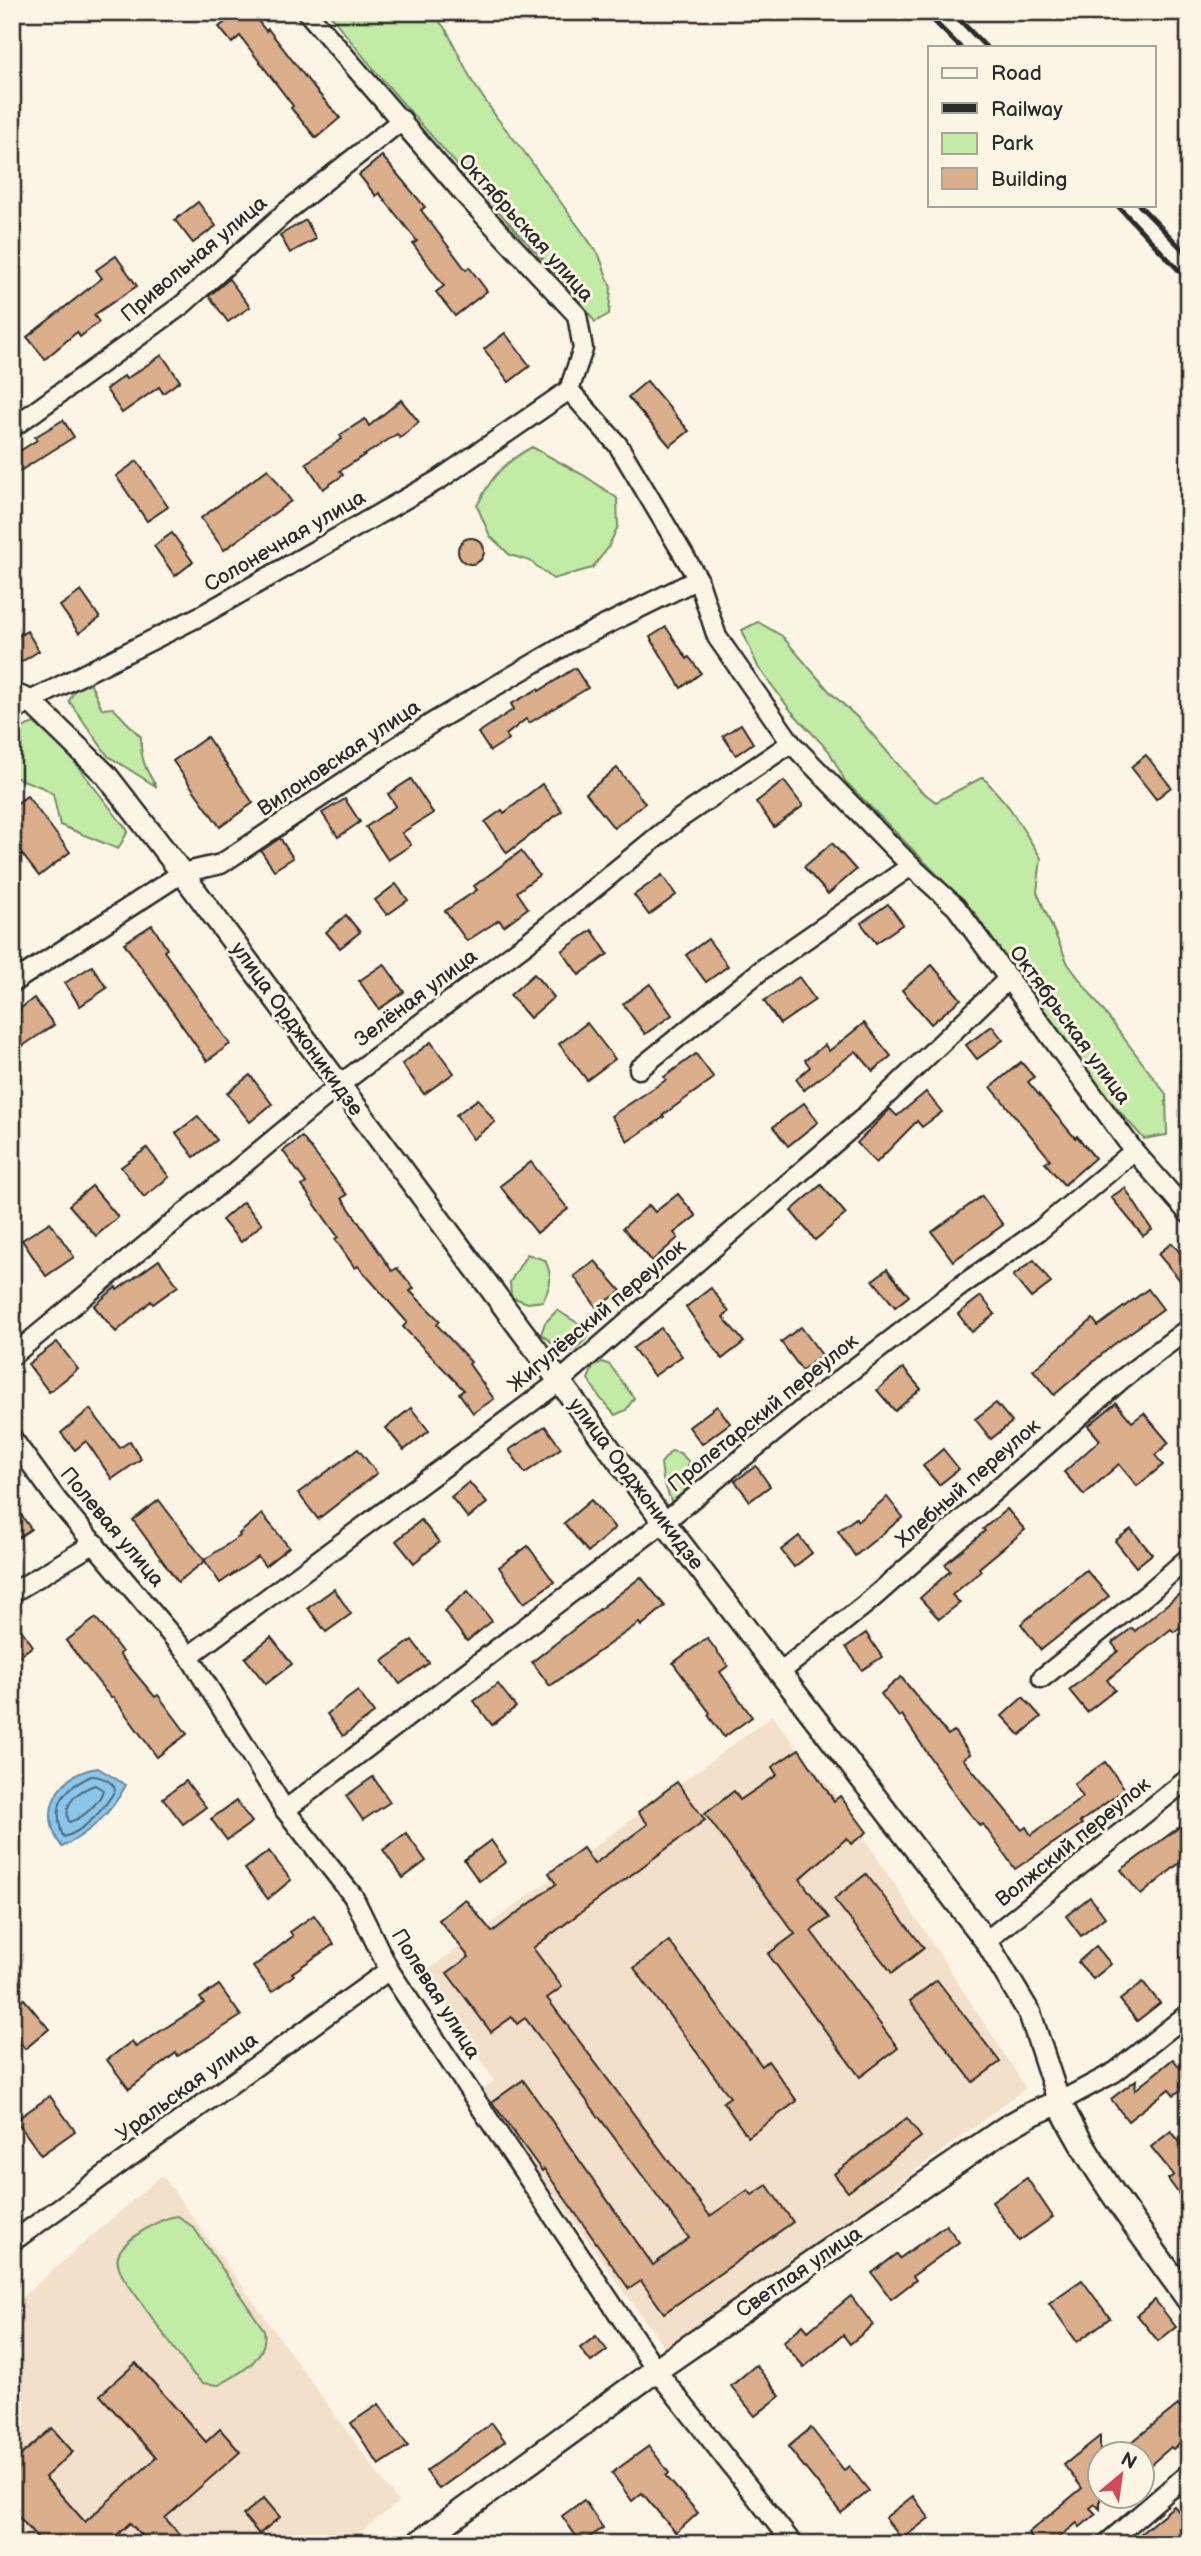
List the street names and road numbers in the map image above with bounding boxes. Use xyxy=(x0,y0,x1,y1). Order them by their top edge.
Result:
street label: Октябрьская улица xyxy=(453,149,599,308)
street label: Привольная улица xyxy=(116,190,273,327)
street label: Солонечная улица xyxy=(200,484,371,597)
street label: Вилоновская улица xyxy=(253,694,426,822)
street label: улица Орджоникидзе xyxy=(225,937,369,1121)
street label: Октябрьская улица xyxy=(1004,941,1136,1110)
street label: Зелёная улица xyxy=(350,943,483,1052)
street label: Жигулёвский переулок xyxy=(503,1234,691,1398)
street label: Пролетарский переулок xyxy=(663,1329,863,1497)
street label: улица Орджоникидзе xyxy=(563,1393,709,1575)
street label: Хлебный переулок xyxy=(891,1413,1045,1553)
street label: Полевая улица xyxy=(55,1462,170,1593)
street label: Волжский переулок xyxy=(990,1772,1156,1912)
street label: Полевая улица xyxy=(386,1924,486,2064)
street label: Уральская улица xyxy=(111,2027,263,2147)
street label: Светлая улица xyxy=(731,2220,867,2323)

